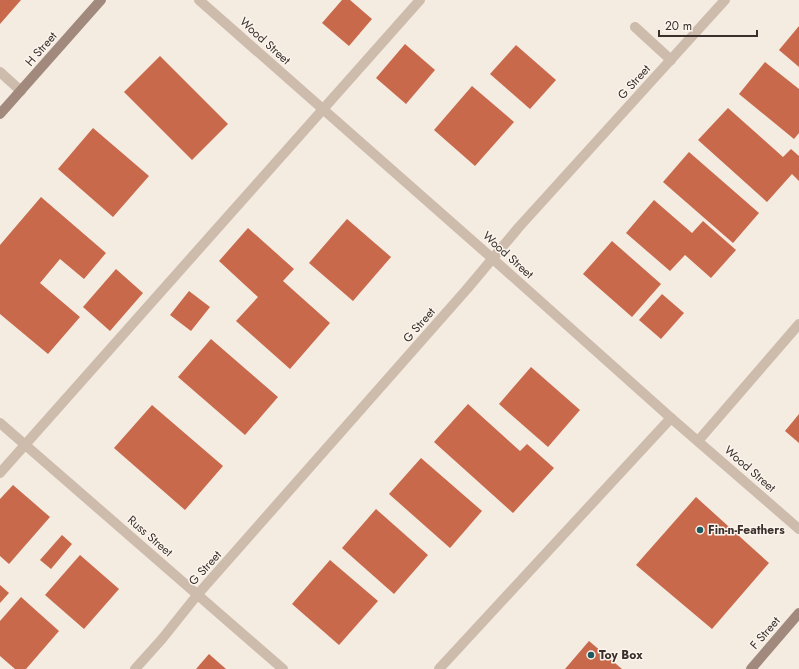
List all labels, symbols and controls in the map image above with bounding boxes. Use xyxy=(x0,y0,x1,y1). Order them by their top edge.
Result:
scale bar xyxy=(659,12,757,38)
street label: Wood Street xyxy=(236,13,295,69)
text: 20 m xyxy=(665,17,692,35)
street label: H Street xyxy=(21,28,61,70)
street label: G Street xyxy=(613,60,655,103)
street label: Wood Street xyxy=(479,227,538,283)
street label: G Street xyxy=(399,303,439,347)
street label: Wood Street xyxy=(720,442,780,497)
street label: Russ Street xyxy=(123,511,177,561)
place label: Fin-n-Feathers xyxy=(708,521,785,539)
marker: Fin-n-Feathers xyxy=(695,525,705,535)
street label: G Street xyxy=(184,546,226,589)
street label: F Street xyxy=(746,613,784,653)
place label: Toy Box xyxy=(599,646,643,664)
marker: Toy Box xyxy=(586,650,596,660)

